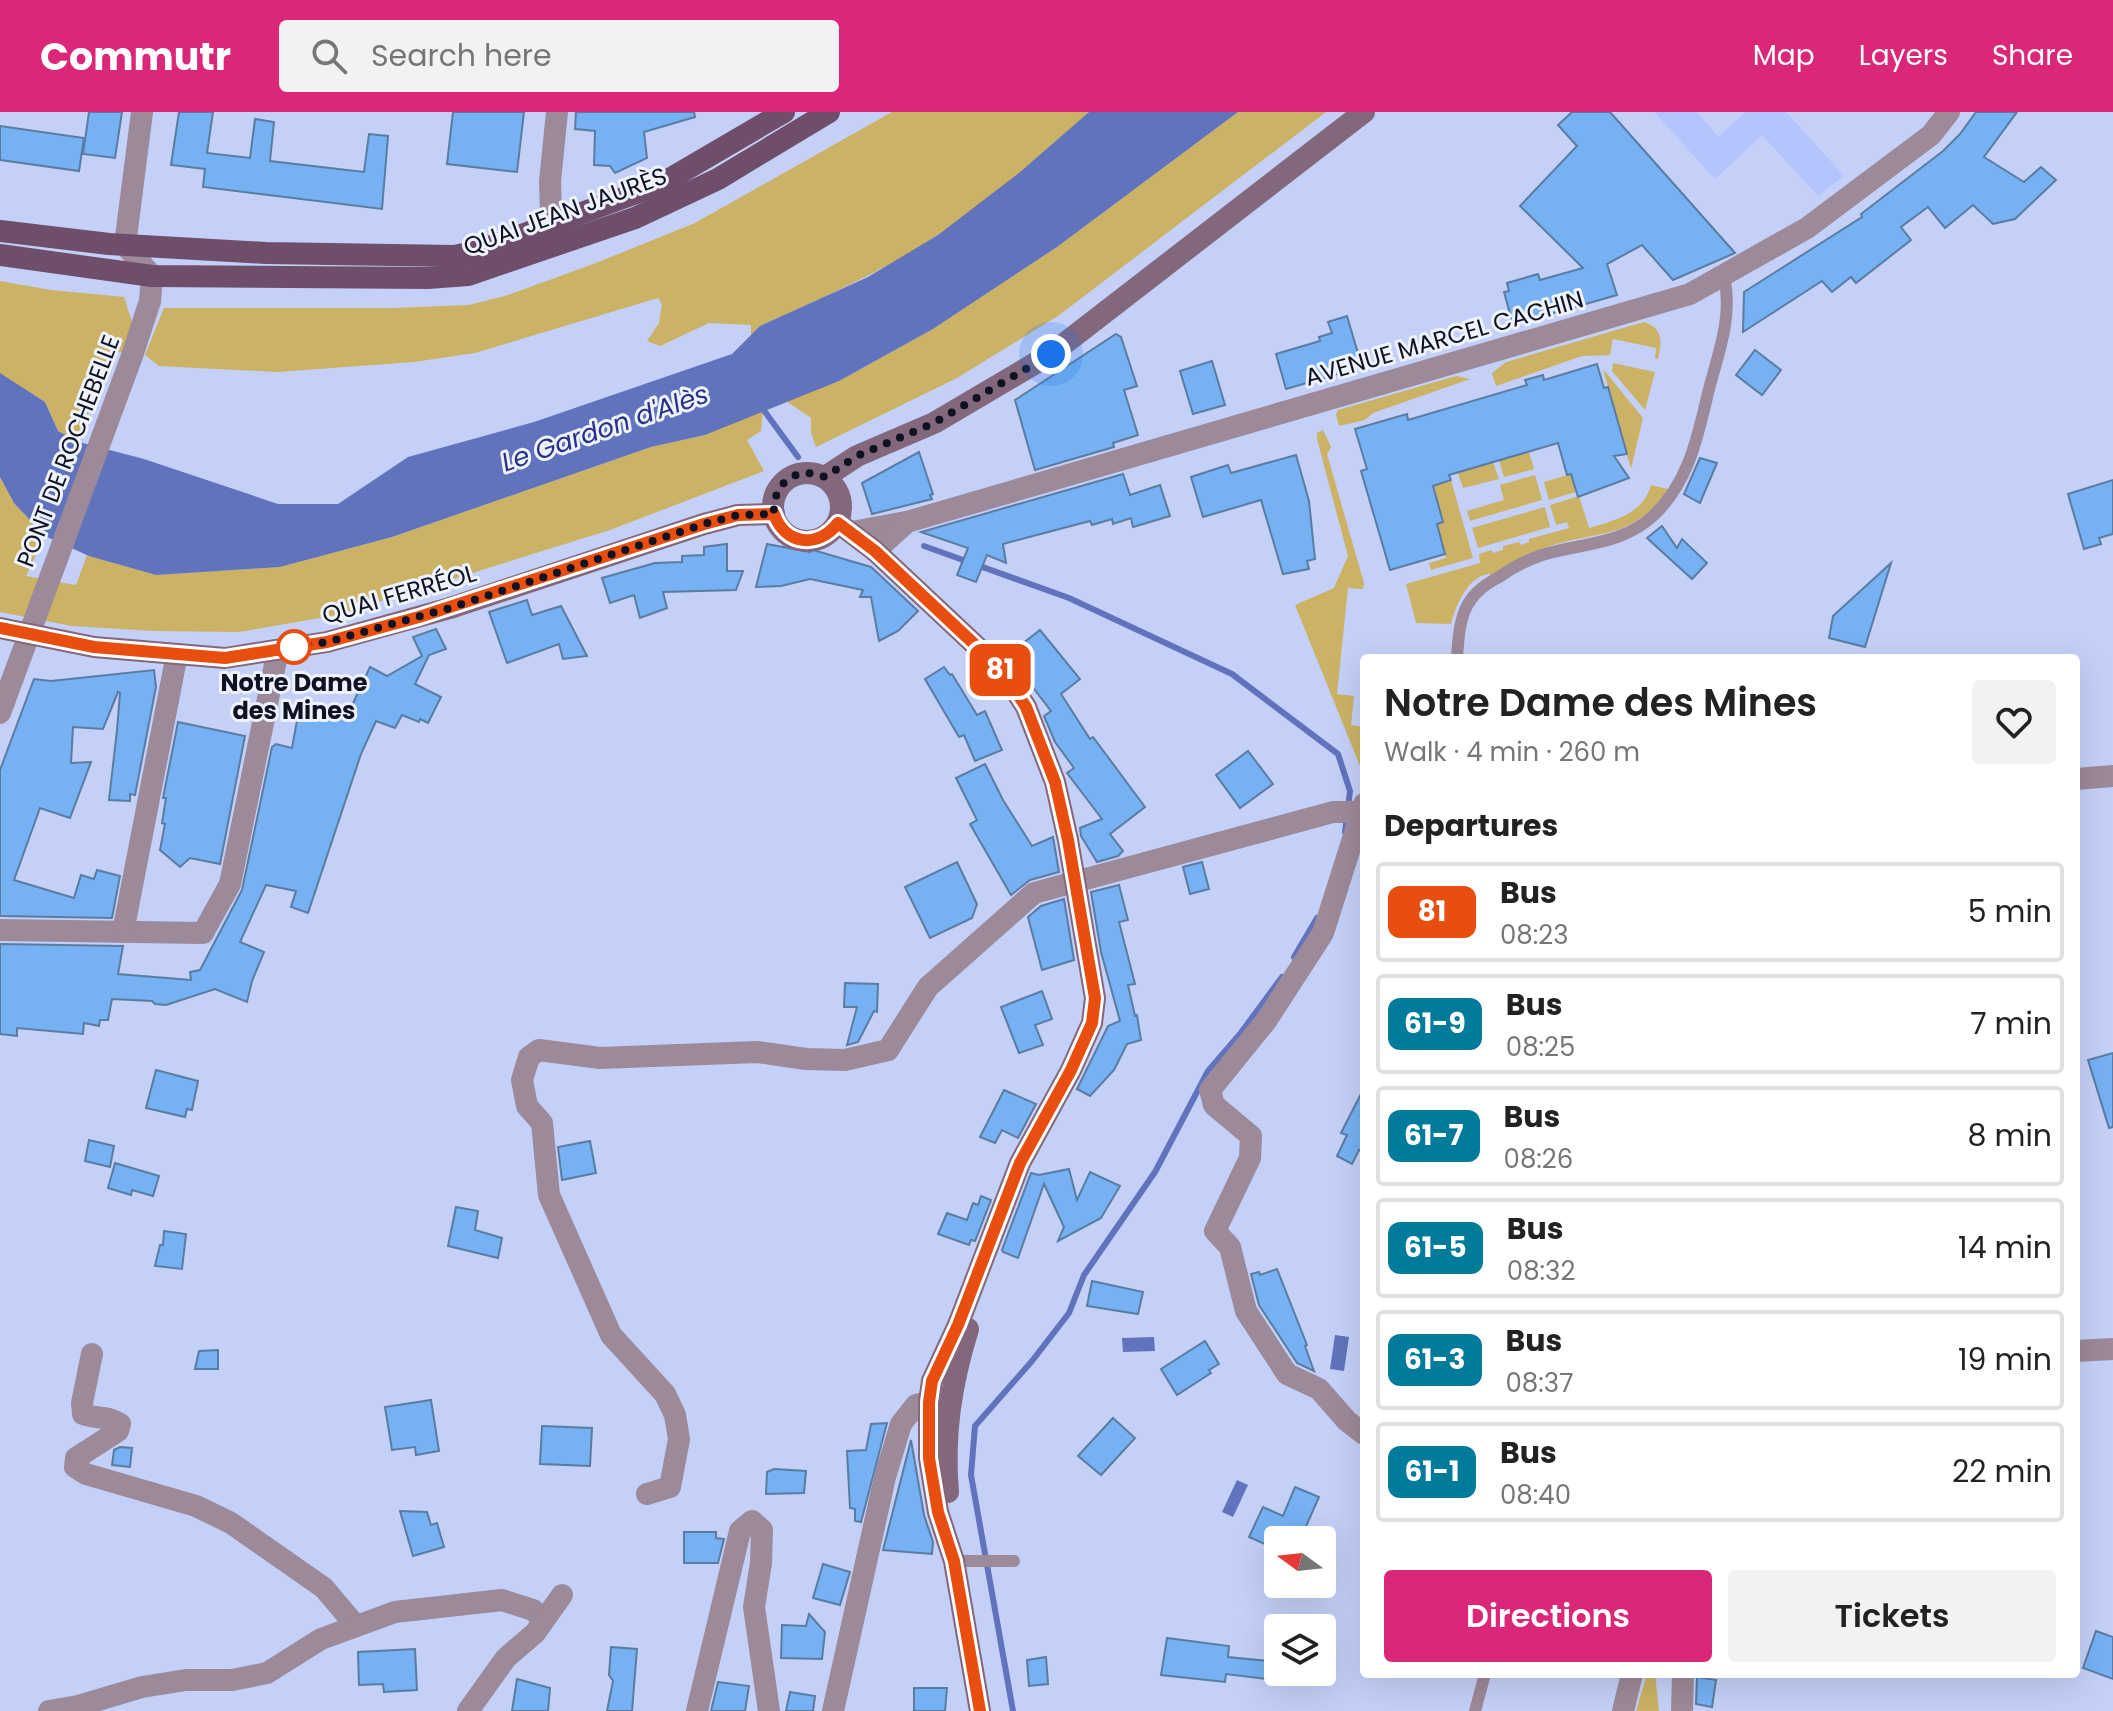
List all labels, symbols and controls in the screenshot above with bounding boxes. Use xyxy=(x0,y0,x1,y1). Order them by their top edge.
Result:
search box xyxy=(279,20,839,92)
text: Commutr xyxy=(40,30,231,83)
icon: search xyxy=(307,34,351,78)
text: Search here xyxy=(371,34,552,77)
text: Map xyxy=(1753,36,1815,75)
text: Layers xyxy=(1859,36,1948,75)
text: Share xyxy=(1992,36,2073,75)
street label: QUAI JEAN JAURÈS xyxy=(459,159,671,263)
street label: AVENUE MARCEL CACHIN xyxy=(1301,282,1587,394)
street label: PONT DE ROCHEBELLE xyxy=(9,330,127,572)
your location xyxy=(1031,334,1071,374)
water label: Le Gardon d'Alès xyxy=(497,376,713,480)
street label: QUAI FERRÉOL xyxy=(318,556,480,632)
marker: Notre Dame des Mines xyxy=(277,630,311,664)
line badge: 81 xyxy=(964,644,1036,696)
text: 81 xyxy=(986,650,1014,689)
place label: Notre Dame des Mines xyxy=(220,666,368,727)
text: Notre Dame des Mines xyxy=(1384,676,1817,729)
button: heart xyxy=(1972,680,2056,764)
text: Walk · 4 min · 260 m xyxy=(1384,734,1640,770)
text: Departures xyxy=(1384,804,1558,847)
text: Bus xyxy=(1500,871,1557,914)
text: 5 min xyxy=(1968,890,2052,933)
text: 81 xyxy=(1418,892,1446,931)
text: 08:23 xyxy=(1500,917,1569,953)
text: Bus xyxy=(1506,983,1563,1026)
text: 7 min xyxy=(1970,1002,2052,1045)
text: 61-9 xyxy=(1404,1004,1466,1043)
text: 08:25 xyxy=(1506,1029,1575,1065)
text: Bus xyxy=(1504,1095,1560,1138)
text: 8 min xyxy=(1968,1114,2052,1157)
text: 61-7 xyxy=(1404,1116,1464,1155)
text: 08:26 xyxy=(1504,1141,1573,1177)
text: Bus xyxy=(1507,1207,1564,1250)
text: 14 min xyxy=(1958,1226,2052,1269)
text: 61-5 xyxy=(1404,1228,1467,1267)
text: 08:32 xyxy=(1507,1253,1575,1289)
text: Bus xyxy=(1506,1319,1562,1362)
text: 19 min xyxy=(1958,1338,2052,1381)
text: 61-3 xyxy=(1404,1340,1466,1379)
text: 08:37 xyxy=(1506,1365,1573,1401)
text: Bus xyxy=(1500,1431,1557,1474)
text: 22 min xyxy=(1952,1450,2052,1493)
text: 61-1 xyxy=(1404,1452,1460,1491)
text: 08:40 xyxy=(1500,1477,1571,1513)
north arrow xyxy=(1264,1526,1336,1598)
map controls xyxy=(1264,1526,1336,1686)
button: Directions xyxy=(1384,1570,1712,1662)
button: Tickets xyxy=(1728,1570,2056,1662)
button: layers xyxy=(1264,1614,1336,1686)

